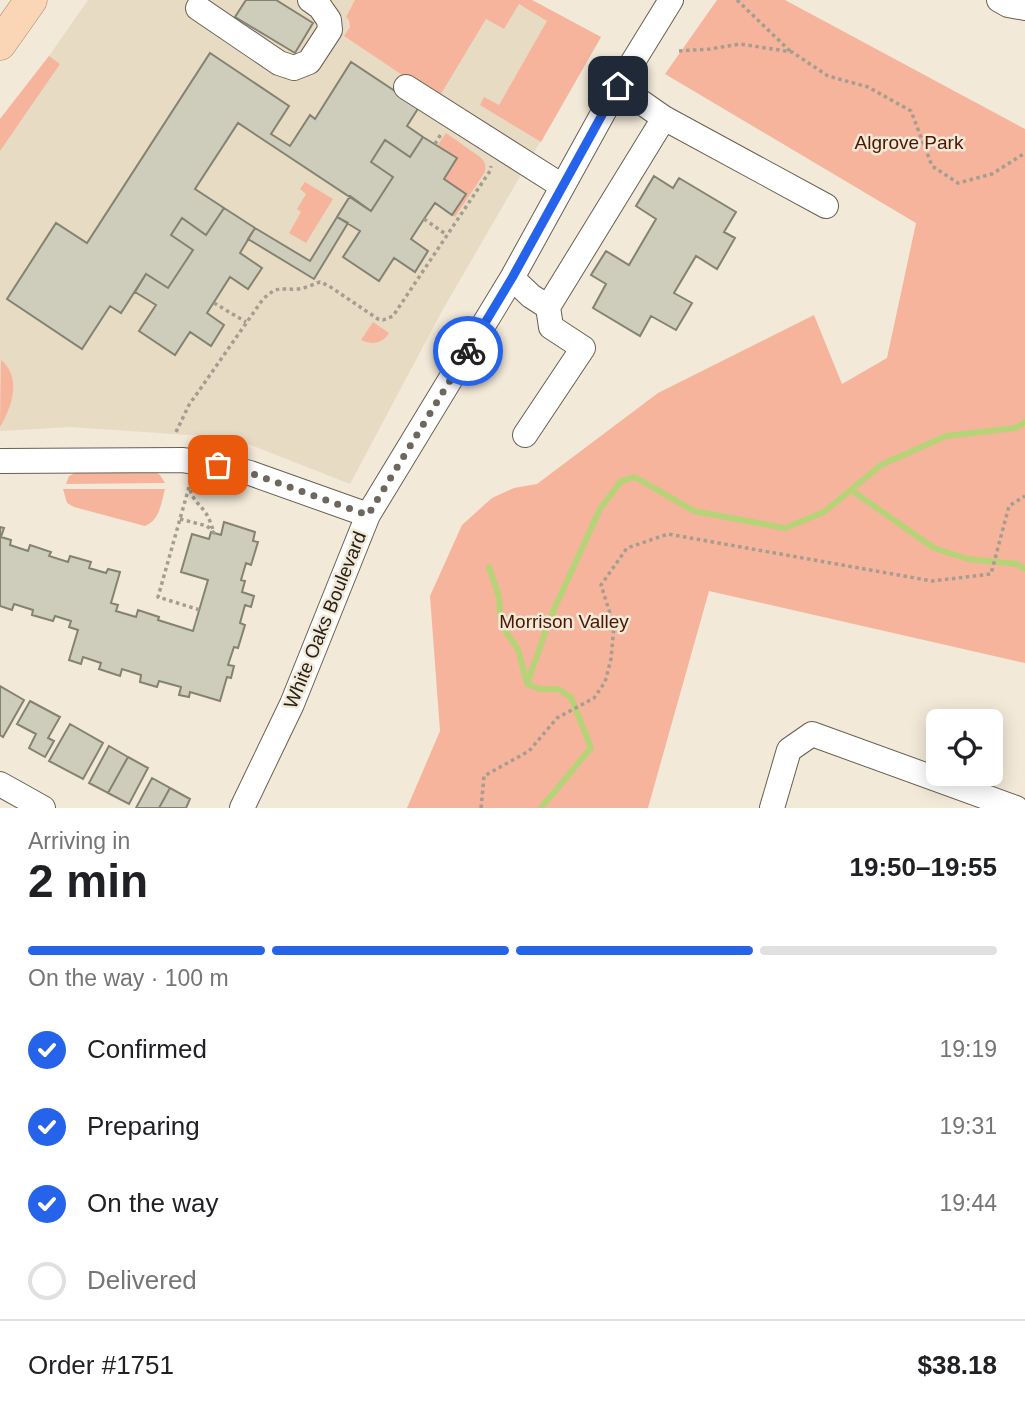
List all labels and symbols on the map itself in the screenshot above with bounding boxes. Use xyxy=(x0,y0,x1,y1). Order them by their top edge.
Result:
pin xyxy=(588,56,648,116)
park label: Algrove Park xyxy=(855,132,964,153)
courier xyxy=(433,316,503,386)
pin xyxy=(188,435,248,495)
street label: White Oaks Boulevard xyxy=(280,528,370,712)
park label: Morrison Valley xyxy=(499,611,629,632)

